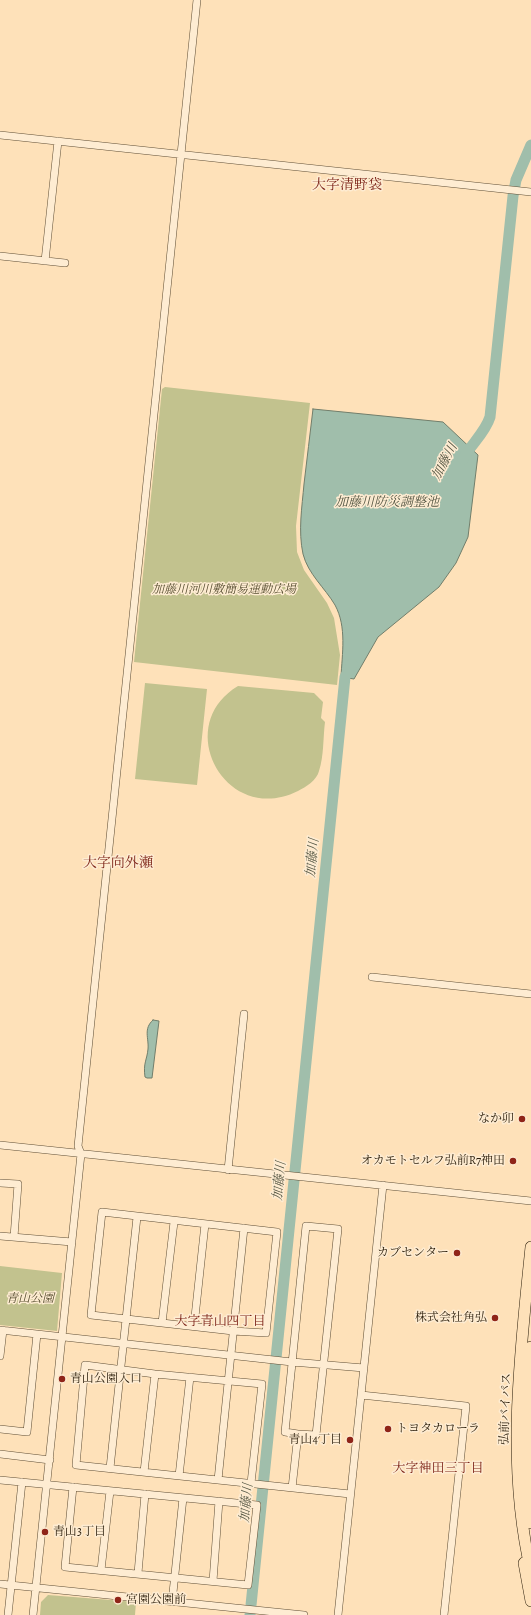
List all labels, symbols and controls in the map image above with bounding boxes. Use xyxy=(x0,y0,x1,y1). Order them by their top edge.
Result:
district label: 大字清野袋 xyxy=(312,178,382,194)
water label: 加藤川 xyxy=(429,441,461,483)
water label: 加藤川防災調整池 xyxy=(335,495,439,511)
park label: 加藤川河川敷簡易運動広場 xyxy=(152,583,296,597)
water label: 加藤川 xyxy=(303,838,323,878)
district label: 大字向外瀬 xyxy=(83,856,153,872)
place label: なか卯 xyxy=(478,1112,514,1126)
marker: なか卯 xyxy=(517,1114,527,1124)
place label: オカモトセルフ弘前R7神田 xyxy=(361,1154,505,1168)
marker: オカモトセルフ弘前R7神田 xyxy=(508,1156,518,1166)
water label: 加藤川 xyxy=(270,1161,290,1201)
place label: カブセンター xyxy=(377,1246,449,1260)
marker: カブセンター xyxy=(452,1248,462,1258)
park label: 青山公園 xyxy=(6,1292,54,1306)
place label: 株式会社角弘 xyxy=(415,1311,487,1325)
marker: 株式会社角弘 xyxy=(490,1313,500,1323)
district label: 大字青山四丁目 xyxy=(175,1314,265,1330)
place label: 青山公園入口 xyxy=(70,1372,142,1386)
street label: 弘前バイパス xyxy=(498,1373,514,1445)
marker: 青山公園入口 xyxy=(57,1374,67,1384)
place label: トヨタカローラ xyxy=(396,1422,480,1436)
marker: トヨタカローラ xyxy=(383,1424,393,1434)
place label: 青山4丁目 xyxy=(289,1433,342,1447)
marker: 青山4丁目 xyxy=(345,1435,355,1445)
district label: 大字神田三丁目 xyxy=(393,1461,483,1477)
water label: 加藤川 xyxy=(237,1483,257,1523)
place label: 青山3丁目 xyxy=(53,1525,106,1539)
marker: 青山3丁目 xyxy=(40,1527,50,1537)
place label: 宮園公園前 xyxy=(126,1593,186,1607)
marker: 宮園公園前 xyxy=(113,1595,123,1605)

